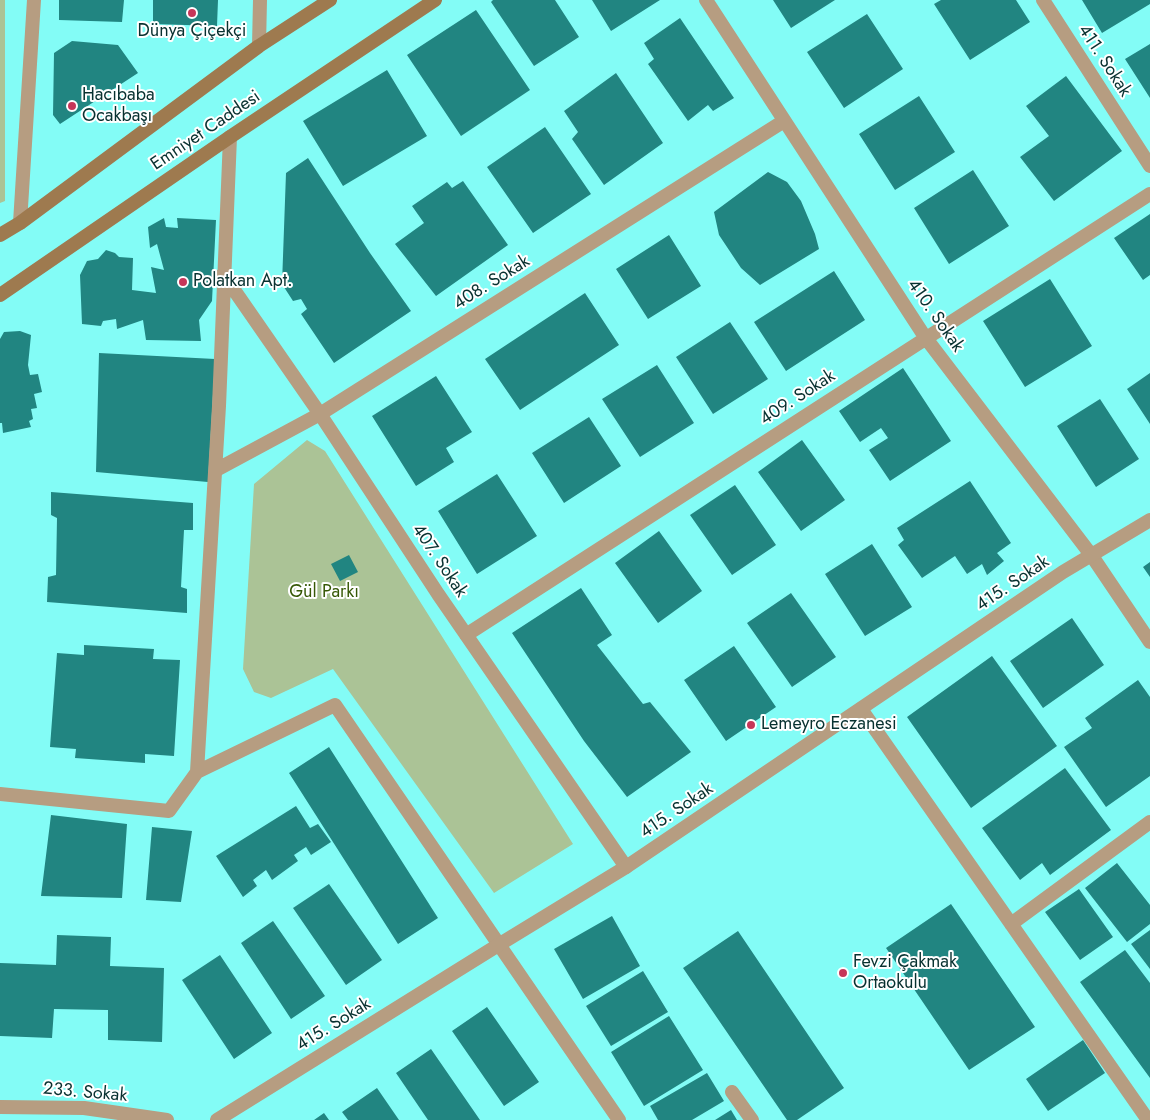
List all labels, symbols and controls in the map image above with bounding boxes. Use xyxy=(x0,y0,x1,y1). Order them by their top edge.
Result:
marker: Dünya Çiçekçi xyxy=(186,7,198,19)
place label: Dünya Çiçekçi xyxy=(138,21,246,43)
street label: 411. Sokak xyxy=(1073,21,1135,101)
place label: Hacıbaba Ocakbaşı xyxy=(82,85,155,128)
street label: Emniyet Caddesi xyxy=(147,86,265,176)
marker: Hacıbaba Ocakbaşı xyxy=(66,100,78,112)
street label: 408. Sokak xyxy=(450,251,534,315)
place label: Polatkan Apt. xyxy=(193,271,293,293)
street label: 410. Sokak xyxy=(902,275,968,357)
marker: Polatkan Apt. xyxy=(177,276,189,288)
street label: 409. Sokak xyxy=(756,366,840,430)
street label: 407. Sokak xyxy=(407,520,471,602)
street label: 415. Sokak xyxy=(972,552,1054,616)
park label: Gül Parkı xyxy=(289,582,359,604)
place label: Lemeyro Eczanesi xyxy=(761,714,897,736)
marker: Lemeyro Eczanesi xyxy=(745,719,757,731)
street label: 415. Sokak xyxy=(636,779,718,843)
place label: Fevzi Çakmak Ortaokulu xyxy=(853,952,957,994)
marker: Fevzi Çakmak Ortaokulu xyxy=(837,967,849,979)
street label: 415. Sokak xyxy=(293,994,375,1056)
street label: 233. Sokak xyxy=(42,1079,128,1107)

